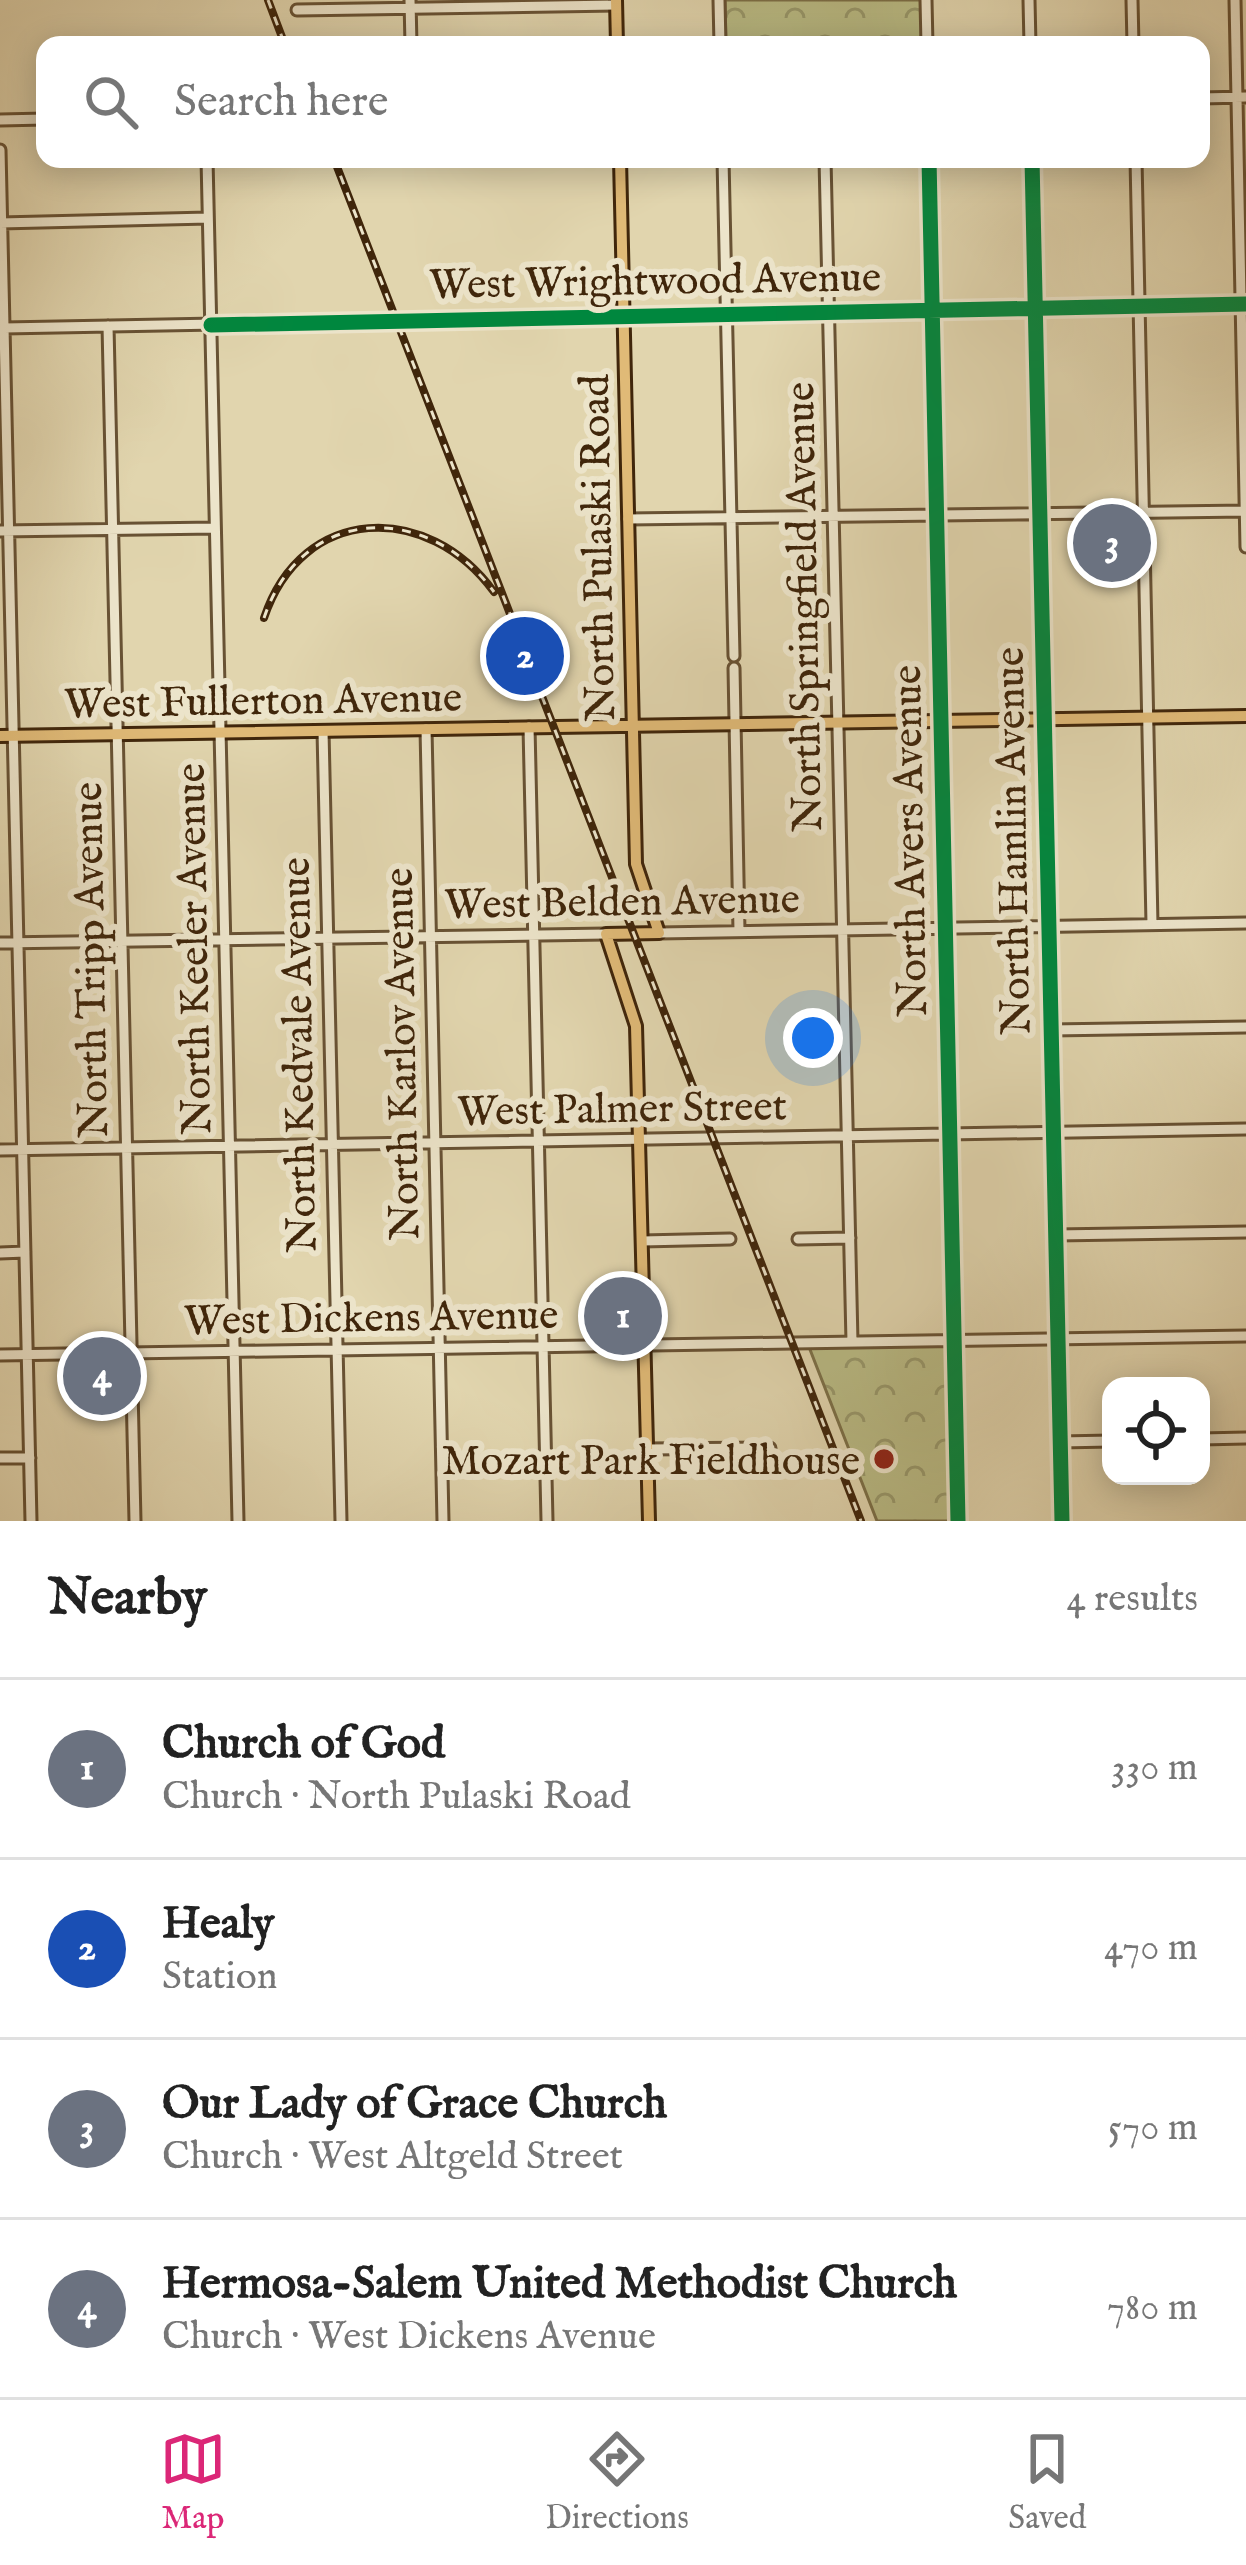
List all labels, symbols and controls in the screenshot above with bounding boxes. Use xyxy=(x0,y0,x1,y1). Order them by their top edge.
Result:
search box xyxy=(36,36,1210,168)
icon: search xyxy=(78,69,144,135)
text: Search here xyxy=(174,74,388,131)
street label: West Wrightwood Avenue xyxy=(429,252,881,313)
street label: North Pulaski Road xyxy=(570,373,629,722)
street label: North Springfield Avenue xyxy=(775,382,836,832)
pin: 3 xyxy=(1073,498,1151,588)
pin: 2 xyxy=(486,611,564,701)
street label: North Hamlin Avenue xyxy=(985,646,1044,1036)
street label: North Avers Avenue xyxy=(882,665,941,1017)
street label: West Fullerton Avenue xyxy=(64,673,462,732)
street label: North Keeler Avenue xyxy=(166,763,225,1135)
street label: North Tripp Avenue xyxy=(63,782,122,1138)
street label: North Kedvale Avenue xyxy=(271,857,330,1253)
street label: North Karlov Avenue xyxy=(374,867,433,1241)
street label: West Belden Avenue xyxy=(444,874,800,933)
your location xyxy=(783,1008,843,1068)
street label: West Palmer Street xyxy=(457,1081,787,1140)
pin: 1 xyxy=(584,1271,662,1361)
street label: West Dickens Avenue xyxy=(183,1290,559,1349)
pin: 4 xyxy=(63,1331,141,1421)
map controls xyxy=(1102,1377,1210,1485)
button: locate xyxy=(1102,1377,1210,1485)
place label: Mozart Park Fieldhouse xyxy=(441,1436,860,1489)
marker: Mozart Park Fieldhouse xyxy=(871,1446,897,1472)
text: Nearby xyxy=(48,1567,207,1632)
text: 4 results xyxy=(1066,1575,1198,1624)
text: Church of God xyxy=(162,1716,445,1773)
text: 1 xyxy=(80,1744,94,1793)
text: 330 m xyxy=(1111,1744,1198,1793)
text: Church · North Pulaski Road xyxy=(162,1773,631,1822)
text: Healy xyxy=(162,1896,274,1953)
text: 2 xyxy=(78,1924,96,1973)
text: 470 m xyxy=(1104,1924,1198,1973)
text: Station xyxy=(162,1953,278,2002)
text: Our Lady of Grace Church xyxy=(162,2076,667,2133)
text: 3 xyxy=(80,2104,94,2153)
text: 570 m xyxy=(1108,2104,1198,2153)
text: Church · West Altgeld Street xyxy=(162,2133,623,2182)
text: Hermosa-Salem United Methodist Church xyxy=(162,2256,957,2313)
text: 4 xyxy=(77,2284,97,2333)
text: 780 m xyxy=(1107,2284,1198,2333)
text: Church · West Dickens Avenue xyxy=(162,2313,656,2362)
tab: Map xyxy=(160,2426,226,2540)
tab: Directions xyxy=(545,2426,689,2540)
tab: Saved xyxy=(1008,2426,1086,2540)

